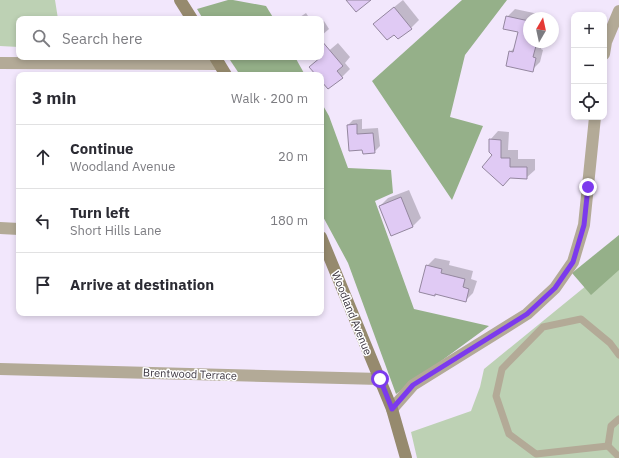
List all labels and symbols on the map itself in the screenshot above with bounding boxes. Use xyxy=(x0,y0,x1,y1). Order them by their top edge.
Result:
north arrow xyxy=(523,12,559,48)
route end xyxy=(579,178,597,196)
street label: Woodland Avenue xyxy=(329,269,375,357)
street label: Brentwood Terrace xyxy=(143,365,237,383)
route start xyxy=(371,370,389,388)

